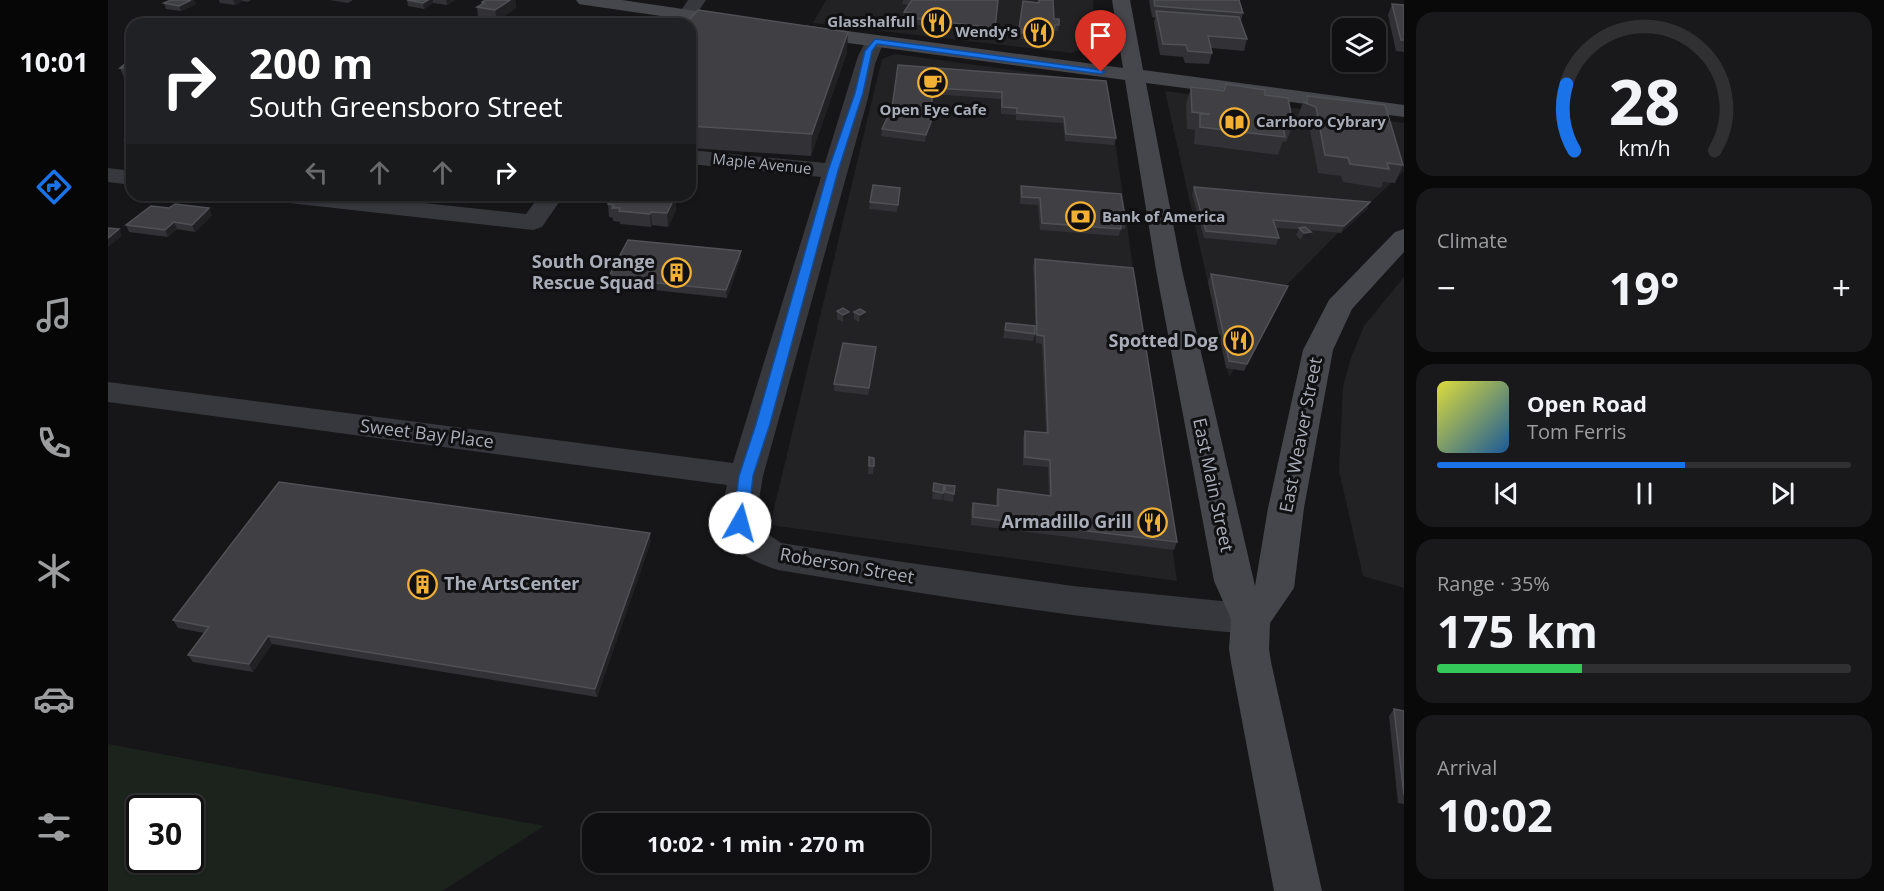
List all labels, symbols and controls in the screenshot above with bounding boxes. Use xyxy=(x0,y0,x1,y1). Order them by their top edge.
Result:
restaurant icon: Glasshalfull xyxy=(920,6,952,38)
pin xyxy=(1075,10,1126,72)
place label: Glasshalfull xyxy=(827,11,915,31)
restaurant icon: Wendy's xyxy=(1023,16,1055,48)
map controls xyxy=(1332,18,1386,72)
button: layers xyxy=(1332,18,1386,72)
icon: arrive xyxy=(1084,19,1117,52)
place label: Wendy's xyxy=(955,21,1018,41)
text: 200 m xyxy=(249,34,373,91)
icon: right xyxy=(150,42,228,120)
text: 10:01 xyxy=(19,43,89,80)
text: 28 xyxy=(1608,58,1680,143)
cafe icon: Open Eye Cafe xyxy=(917,67,949,99)
text: South Greensboro Street xyxy=(249,88,563,125)
place label: Open Eye Cafe xyxy=(879,99,987,119)
library icon: Carrboro Cybrary xyxy=(1219,106,1251,138)
place label: Carrboro Cybrary xyxy=(1256,111,1386,131)
text: km/h xyxy=(1618,133,1670,162)
street label: Maple Avenue xyxy=(712,148,813,178)
icon: left xyxy=(300,156,333,189)
icon: ahead xyxy=(363,156,396,189)
icon: ahead xyxy=(426,156,459,189)
icon: right xyxy=(489,156,522,189)
icon: directions xyxy=(33,166,75,208)
bank icon: Bank of America xyxy=(1065,201,1097,233)
place label: Bank of America xyxy=(1102,206,1225,226)
text: Climate xyxy=(1437,227,1508,254)
place label: South Orange Rescue Squad xyxy=(532,249,655,294)
building icon: South Orange Rescue Squad xyxy=(660,256,692,288)
text: 19° xyxy=(1609,257,1679,318)
text: − xyxy=(1437,265,1456,310)
text: + xyxy=(1832,265,1851,310)
icon: music xyxy=(33,294,75,336)
restaurant icon: Spotted Dog xyxy=(1223,325,1255,357)
place label: Spotted Dog xyxy=(1109,328,1218,352)
street label: East Weaver Street xyxy=(1273,355,1327,515)
text: Open Road xyxy=(1527,388,1647,418)
street label: Sweet Bay Place xyxy=(359,413,495,453)
street label: East Main Street xyxy=(1188,416,1240,554)
text: Tom Ferris xyxy=(1527,418,1626,445)
icon: phone xyxy=(33,422,75,464)
icon: previous xyxy=(1490,477,1523,510)
icon: pause xyxy=(1628,477,1661,510)
icon: next xyxy=(1766,477,1799,510)
position arrow xyxy=(708,491,772,555)
restaurant icon: Armadillo Grill xyxy=(1137,506,1169,538)
place label: Armadillo Grill xyxy=(1001,509,1132,533)
street label: Roberson Street xyxy=(778,541,916,589)
icon: climate xyxy=(33,550,75,592)
building icon: The ArtsCenter xyxy=(407,568,439,600)
text: Range · 35% xyxy=(1437,570,1550,597)
place label: The ArtsCenter xyxy=(444,571,579,595)
text: 175 km xyxy=(1437,600,1598,661)
icon: car xyxy=(33,678,75,720)
text: Arrival xyxy=(1437,754,1497,781)
text: 10:02 xyxy=(1437,784,1553,845)
speed limit sign: 30 xyxy=(126,795,204,873)
icon: filters xyxy=(33,806,75,848)
text: 10:02 · 1 min · 270 m xyxy=(647,828,865,858)

